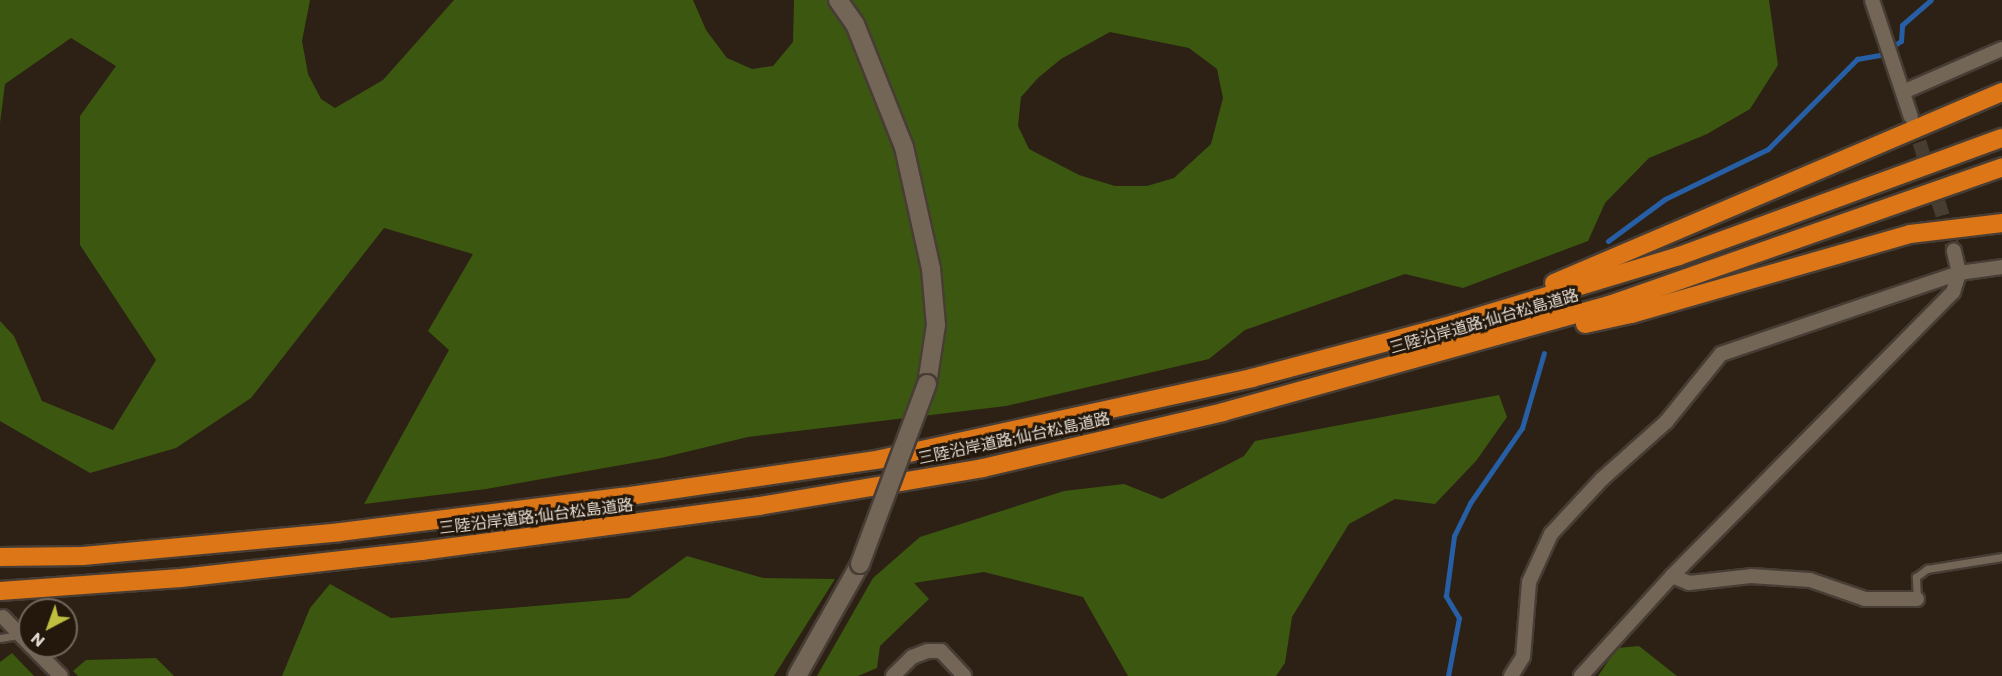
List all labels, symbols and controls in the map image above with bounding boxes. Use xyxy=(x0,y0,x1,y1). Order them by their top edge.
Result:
street label: 三陸沿岸道路;仙台松島道路 xyxy=(1387,285,1581,357)
street label: 三陸沿岸道路;仙台松島道路 xyxy=(916,408,1112,468)
street label: 三陸沿岸道路;仙台松島道路 xyxy=(438,495,634,537)
north arrow xyxy=(18,598,78,658)
text: N xyxy=(26,629,48,652)

